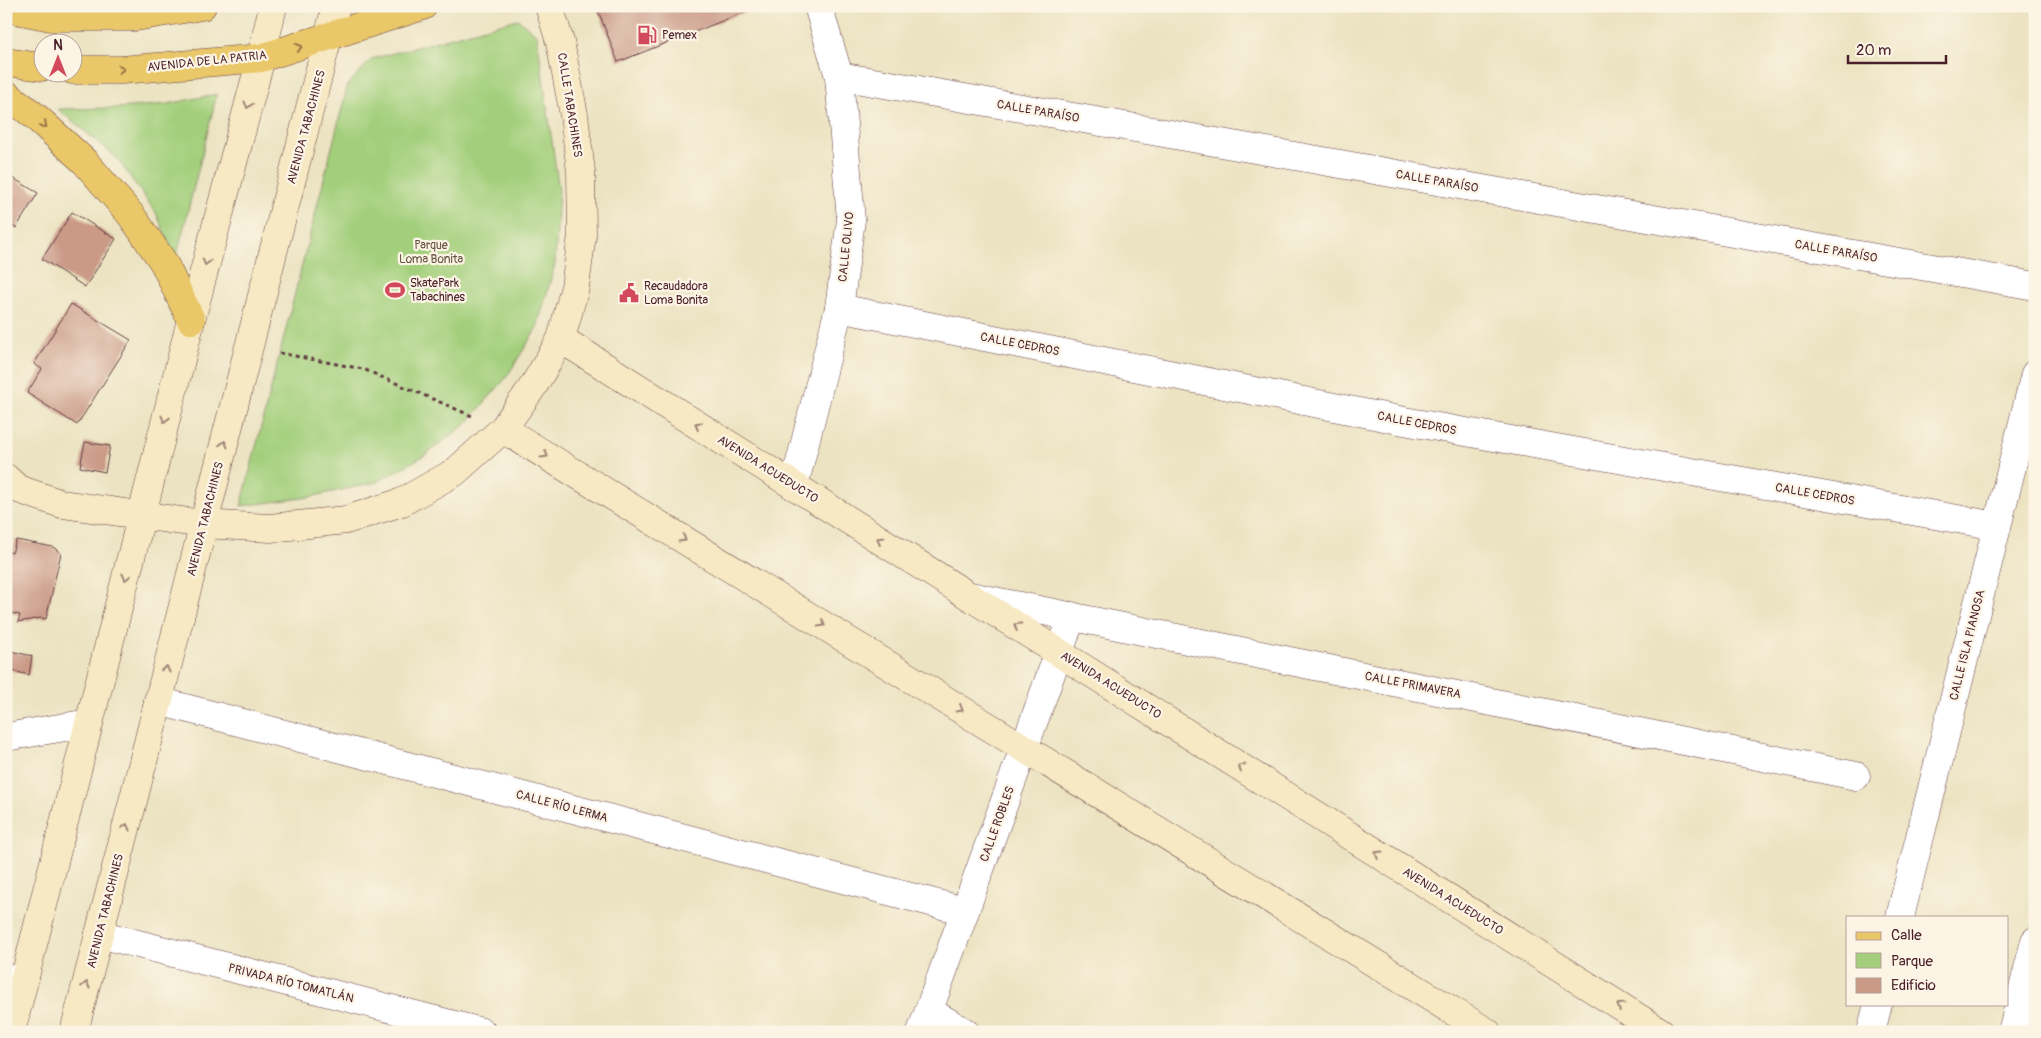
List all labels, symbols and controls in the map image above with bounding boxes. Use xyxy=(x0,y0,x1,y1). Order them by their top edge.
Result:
fuel station icon: Pemex xyxy=(636,24,658,46)
place label: Pemex xyxy=(662,28,697,43)
north arrow xyxy=(32,32,82,82)
scale bar xyxy=(1848,32,1946,64)
text: N xyxy=(53,37,63,54)
text: 20 m xyxy=(1856,41,1891,60)
one-way arrow xyxy=(294,42,303,52)
street label: AVENIDA DE LA PATRIA xyxy=(147,48,268,75)
street label: CALLE TABACHINES xyxy=(554,52,585,158)
one-way arrow xyxy=(117,64,125,75)
street label: AVENIDA TABACHINES xyxy=(284,68,329,186)
street label: CALLE PARAÍSO xyxy=(996,96,1081,126)
one-way arrow xyxy=(243,101,254,110)
one-way arrow xyxy=(39,119,48,128)
street label: CALLE PARAÍSO xyxy=(1395,166,1480,196)
street label: CALLE OLIVO xyxy=(835,211,858,283)
street label: CALLE PARAÍSO xyxy=(1794,236,1879,266)
park label: Parque Loma Bonita xyxy=(399,238,463,267)
one-way arrow xyxy=(201,258,212,266)
place label: SkatePark Tabachines xyxy=(410,276,466,305)
sports icon: SkatePark Tabachines xyxy=(384,279,406,301)
place label: Recaudadora Loma Bonita xyxy=(644,279,709,308)
public building icon: Recaudadora Loma Bonita xyxy=(618,282,640,304)
street label: CALLE CEDROS xyxy=(979,329,1061,360)
street label: CALLE CEDROS xyxy=(1376,408,1458,439)
one-way arrow xyxy=(161,415,171,423)
one-way arrow xyxy=(694,422,703,432)
street label: AVENIDA ACUEDUCTO xyxy=(715,432,821,507)
one-way arrow xyxy=(218,440,229,449)
one-way arrow xyxy=(539,448,548,458)
street label: AVENIDA TABACHINES xyxy=(184,460,227,578)
street label: CALLE CEDROS xyxy=(1774,480,1856,509)
one-way arrow xyxy=(678,533,687,543)
one-way arrow xyxy=(876,536,885,546)
one-way arrow xyxy=(121,572,132,581)
street label: CALLE ISLA PIANOSA xyxy=(1946,588,1989,702)
one-way arrow xyxy=(816,618,825,628)
one-way arrow xyxy=(1014,623,1023,633)
street label: AVENIDA ACUEDUCTO xyxy=(1058,648,1164,723)
one-way arrow xyxy=(160,665,171,674)
street label: CALLE PRIMAVERA xyxy=(1364,669,1462,702)
one-way arrow xyxy=(955,703,964,712)
one-way arrow xyxy=(1237,764,1246,774)
street label: CALLE ROBLES xyxy=(977,785,1018,864)
street label: CALLE RÍO LERMA xyxy=(514,786,610,826)
one-way arrow xyxy=(120,823,131,831)
one-way arrow xyxy=(1375,851,1384,860)
street label: AVENIDA TABACHINES xyxy=(84,852,127,970)
street label: AVENIDA ACUEDUCTO xyxy=(1400,864,1506,939)
legend xyxy=(1846,916,2008,1006)
text: Calle xyxy=(1891,926,1922,945)
text: Parque xyxy=(1891,952,1934,971)
street label: PRIVADA RÍO TOMATLÁN xyxy=(227,960,355,1006)
text: Edificio xyxy=(1891,976,1936,995)
one-way arrow xyxy=(80,980,91,989)
one-way arrow xyxy=(1616,1002,1625,1012)

